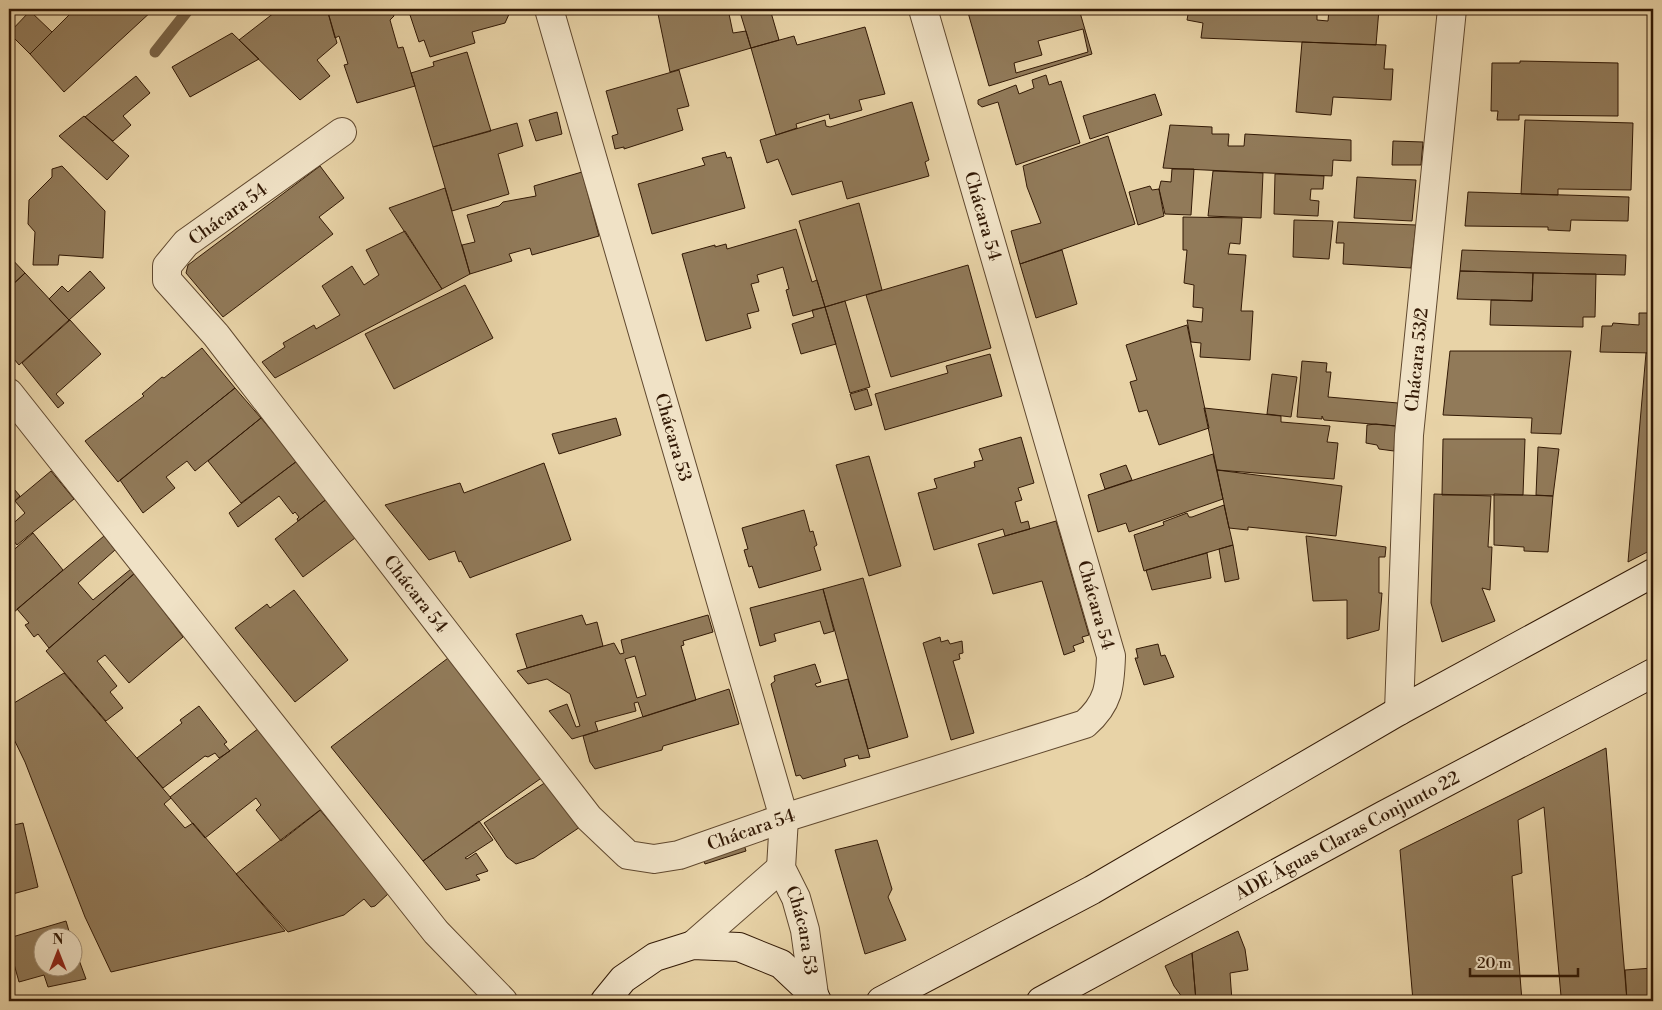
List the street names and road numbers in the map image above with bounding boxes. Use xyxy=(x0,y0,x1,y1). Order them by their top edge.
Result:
street label: Chácara 54 xyxy=(959,169,1006,264)
street label: Chácara 54 xyxy=(184,178,272,251)
street label: Chácara 53/2 xyxy=(1400,306,1434,413)
street label: Chácara 53 xyxy=(649,391,697,484)
street label: Chácara 54 xyxy=(378,551,453,638)
street label: Chácara 54 xyxy=(1072,558,1119,653)
street label: ADE Águas Claras Conjunto 22 xyxy=(1230,766,1464,906)
street label: Chácara 54 xyxy=(704,804,798,856)
street label: Chácara 53 xyxy=(780,882,822,976)

